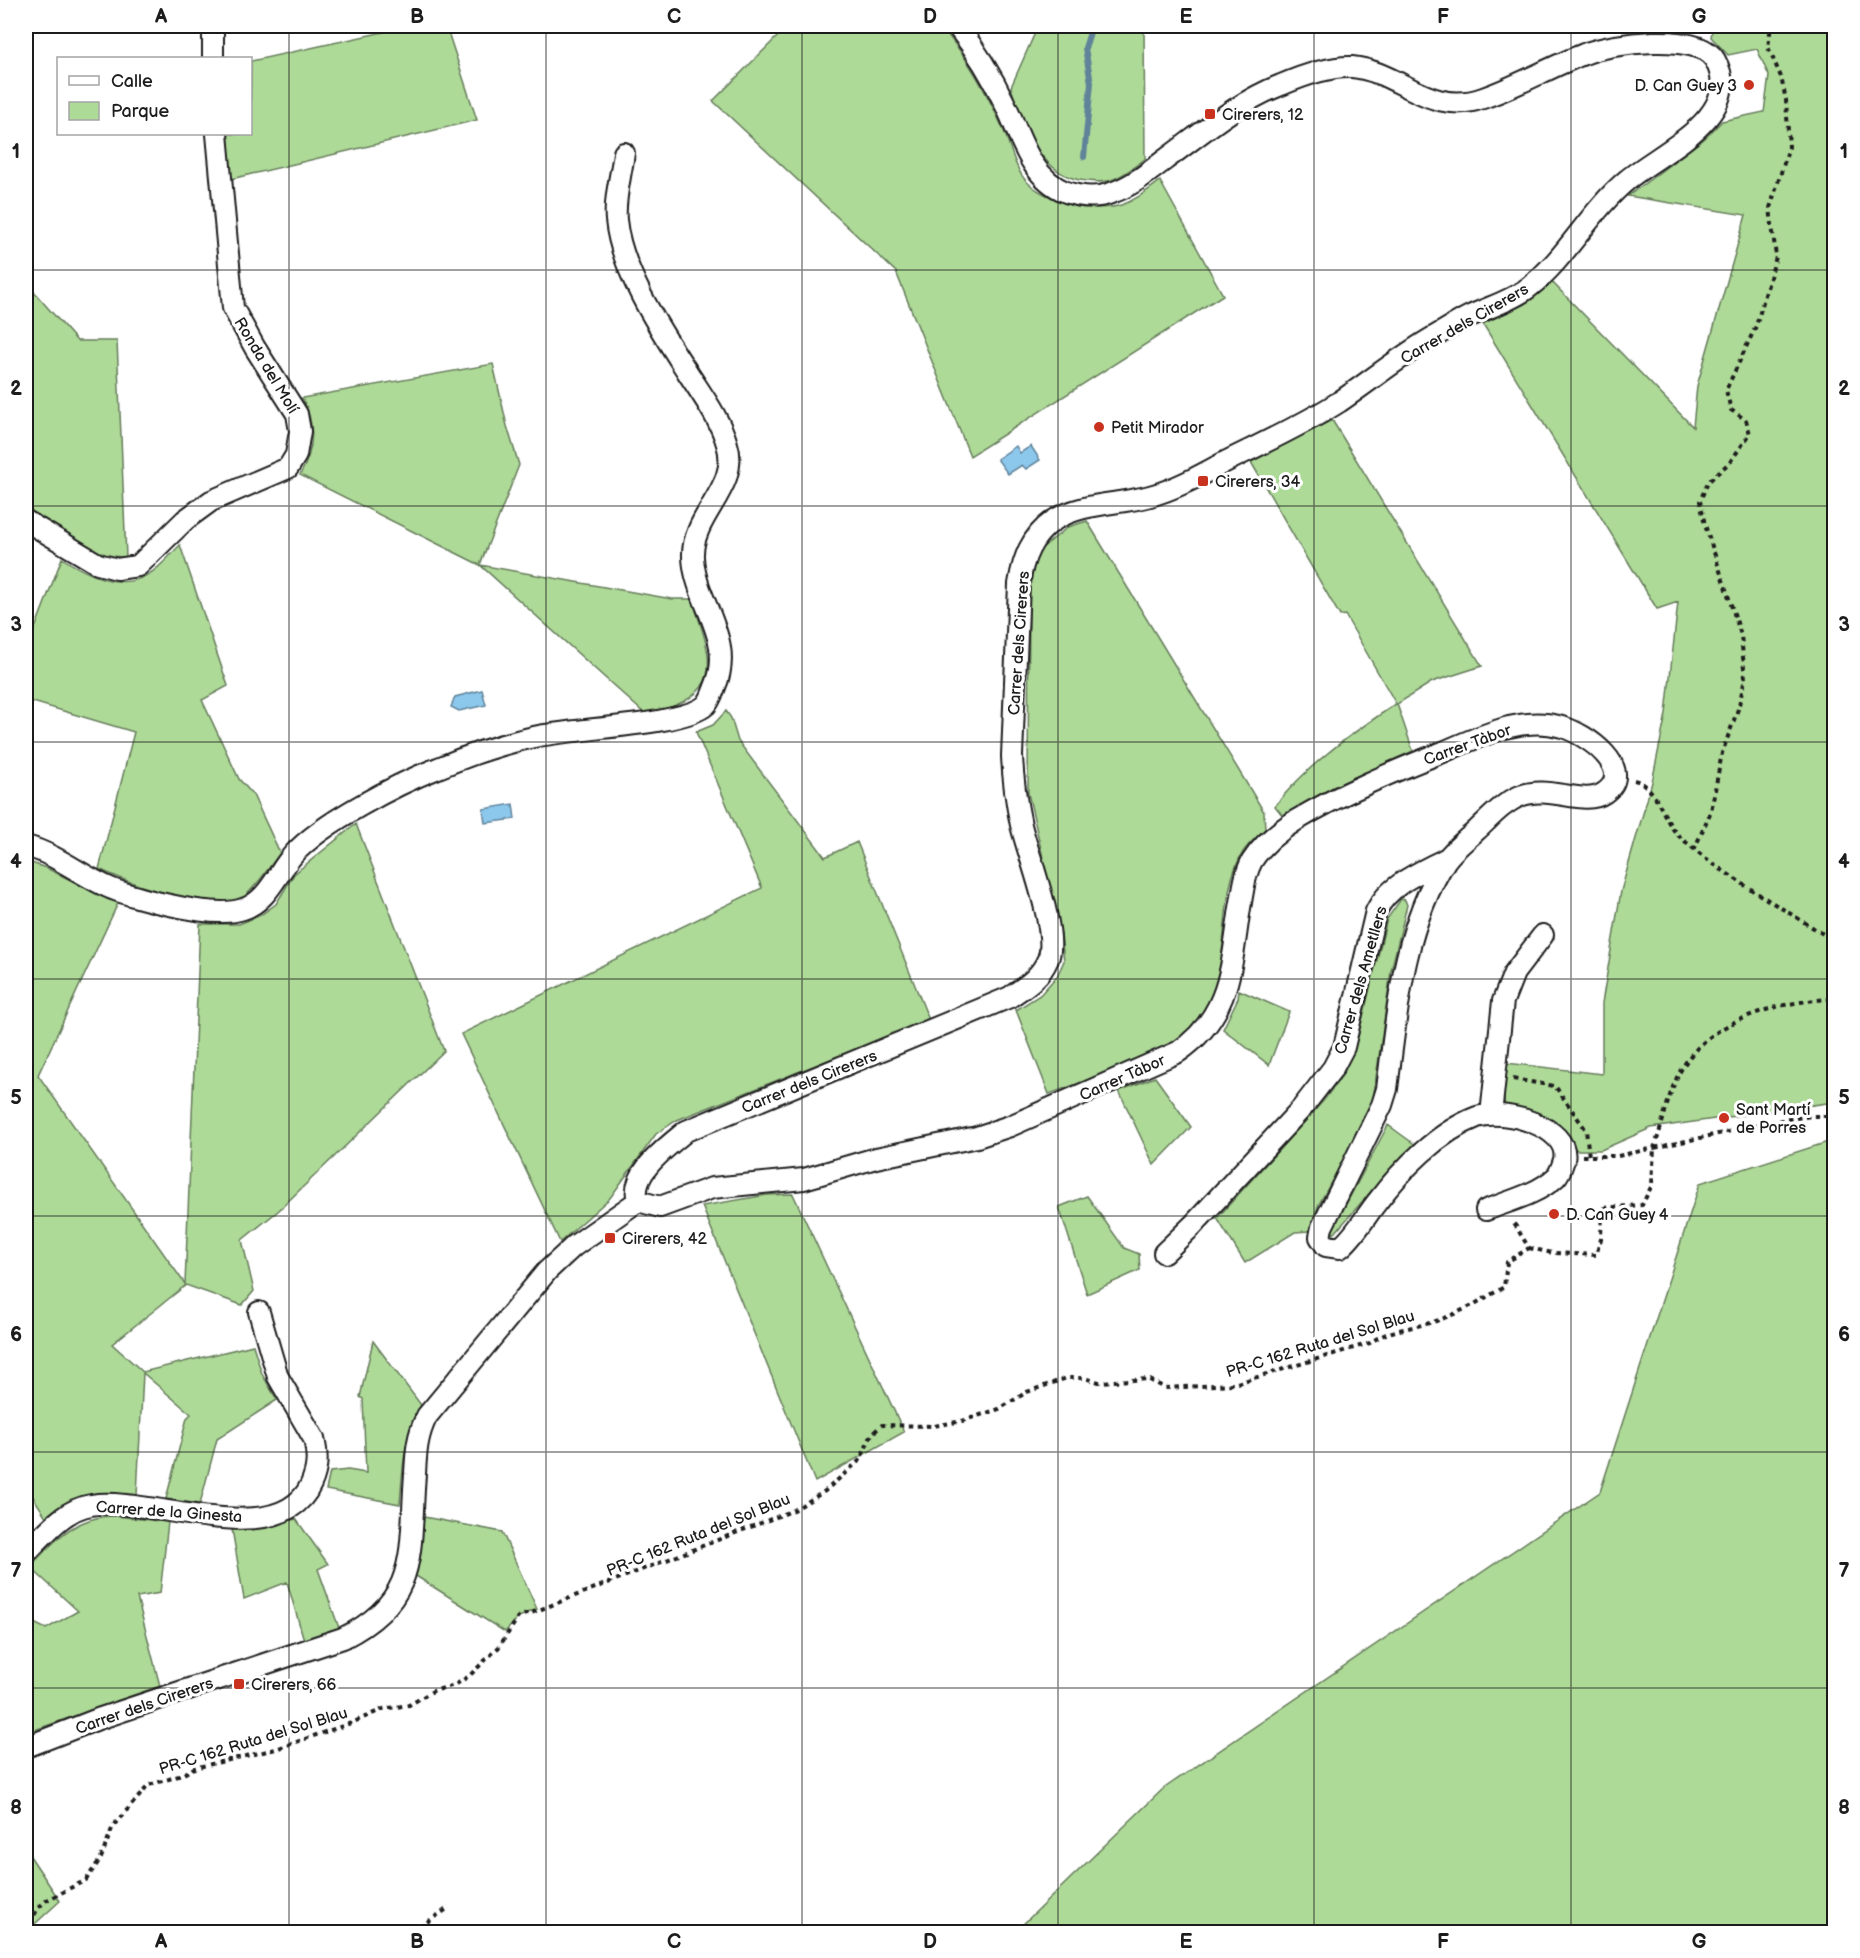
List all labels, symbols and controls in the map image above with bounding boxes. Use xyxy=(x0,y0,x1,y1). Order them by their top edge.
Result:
text: A xyxy=(154,5,168,29)
text: B xyxy=(410,5,424,29)
text: C xyxy=(667,5,681,29)
text: D xyxy=(923,5,937,29)
text: E xyxy=(1180,5,1193,29)
text: F xyxy=(1437,5,1449,29)
text: G xyxy=(1692,5,1707,29)
legend xyxy=(57,57,252,135)
text: Calle xyxy=(111,71,153,92)
place label: D. Can Guey 3 xyxy=(1634,77,1737,96)
marker: D. Can Guey 3 xyxy=(1742,78,1756,92)
text: Parque xyxy=(111,101,169,122)
place label: Cirerers, 12 xyxy=(1222,106,1304,125)
marker: Cirerers, 12 xyxy=(1203,107,1217,121)
text: 1 xyxy=(12,140,20,164)
text: 1 xyxy=(1840,140,1848,164)
street label: Carrer dels Cirerers xyxy=(1397,280,1532,369)
street label: Ronda del Molí xyxy=(230,314,302,417)
text: 2 xyxy=(10,377,22,401)
text: 2 xyxy=(1838,377,1850,401)
place label: Petit Mirador xyxy=(1111,419,1204,438)
marker: Petit Mirador xyxy=(1092,420,1106,434)
place label: Cirerers, 34 xyxy=(1215,473,1301,492)
marker: Cirerers, 34 xyxy=(1196,474,1210,488)
street label: Carrer dels Cirerers xyxy=(1005,570,1034,716)
text: 3 xyxy=(10,613,22,637)
text: 3 xyxy=(1838,613,1850,637)
street label: Carrer Tàbor xyxy=(1421,721,1514,770)
text: 4 xyxy=(10,850,22,874)
text: 4 xyxy=(1838,850,1850,874)
street label: Carrer dels Ametllers xyxy=(1331,904,1392,1057)
street label: Carrer dels Cirerers xyxy=(739,1047,880,1118)
street label: Carrer Tàbor xyxy=(1077,1051,1169,1106)
text: 5 xyxy=(10,1086,22,1110)
text: 5 xyxy=(1838,1086,1850,1110)
place label: Sant Martí de Porres xyxy=(1736,1101,1811,1138)
marker: Sant Martí de Porres xyxy=(1717,1111,1731,1125)
place label: D. Can Guey 4 xyxy=(1566,1206,1669,1225)
marker: D. Can Guey 4 xyxy=(1547,1207,1561,1221)
place label: Cirerers, 42 xyxy=(622,1230,708,1249)
marker: Cirerers, 42 xyxy=(603,1231,617,1245)
street label: PR-C 162 Ruta del Sol Blau xyxy=(1224,1307,1417,1382)
text: 6 xyxy=(10,1323,22,1347)
text: 6 xyxy=(1838,1323,1850,1347)
street label: PR-C 162 Ruta del Sol Blau xyxy=(604,1490,793,1581)
street label: Carrer de la Ginesta xyxy=(95,1498,243,1527)
text: 7 xyxy=(10,1559,22,1583)
text: 7 xyxy=(1838,1559,1850,1583)
street label: Carrer dels Cirerers xyxy=(73,1674,216,1739)
place label: Cirerers, 66 xyxy=(251,1676,337,1695)
marker: Cirerers, 66 xyxy=(232,1677,246,1691)
street label: PR-C 162 Ruta del Sol Blau xyxy=(157,1704,350,1779)
text: 8 xyxy=(10,1796,22,1820)
text: 8 xyxy=(1838,1796,1850,1820)
text: A xyxy=(154,1930,168,1954)
text: B xyxy=(410,1930,424,1954)
text: C xyxy=(667,1930,681,1954)
text: D xyxy=(923,1930,937,1954)
text: E xyxy=(1180,1930,1193,1954)
text: F xyxy=(1437,1930,1449,1954)
text: G xyxy=(1692,1930,1707,1954)

